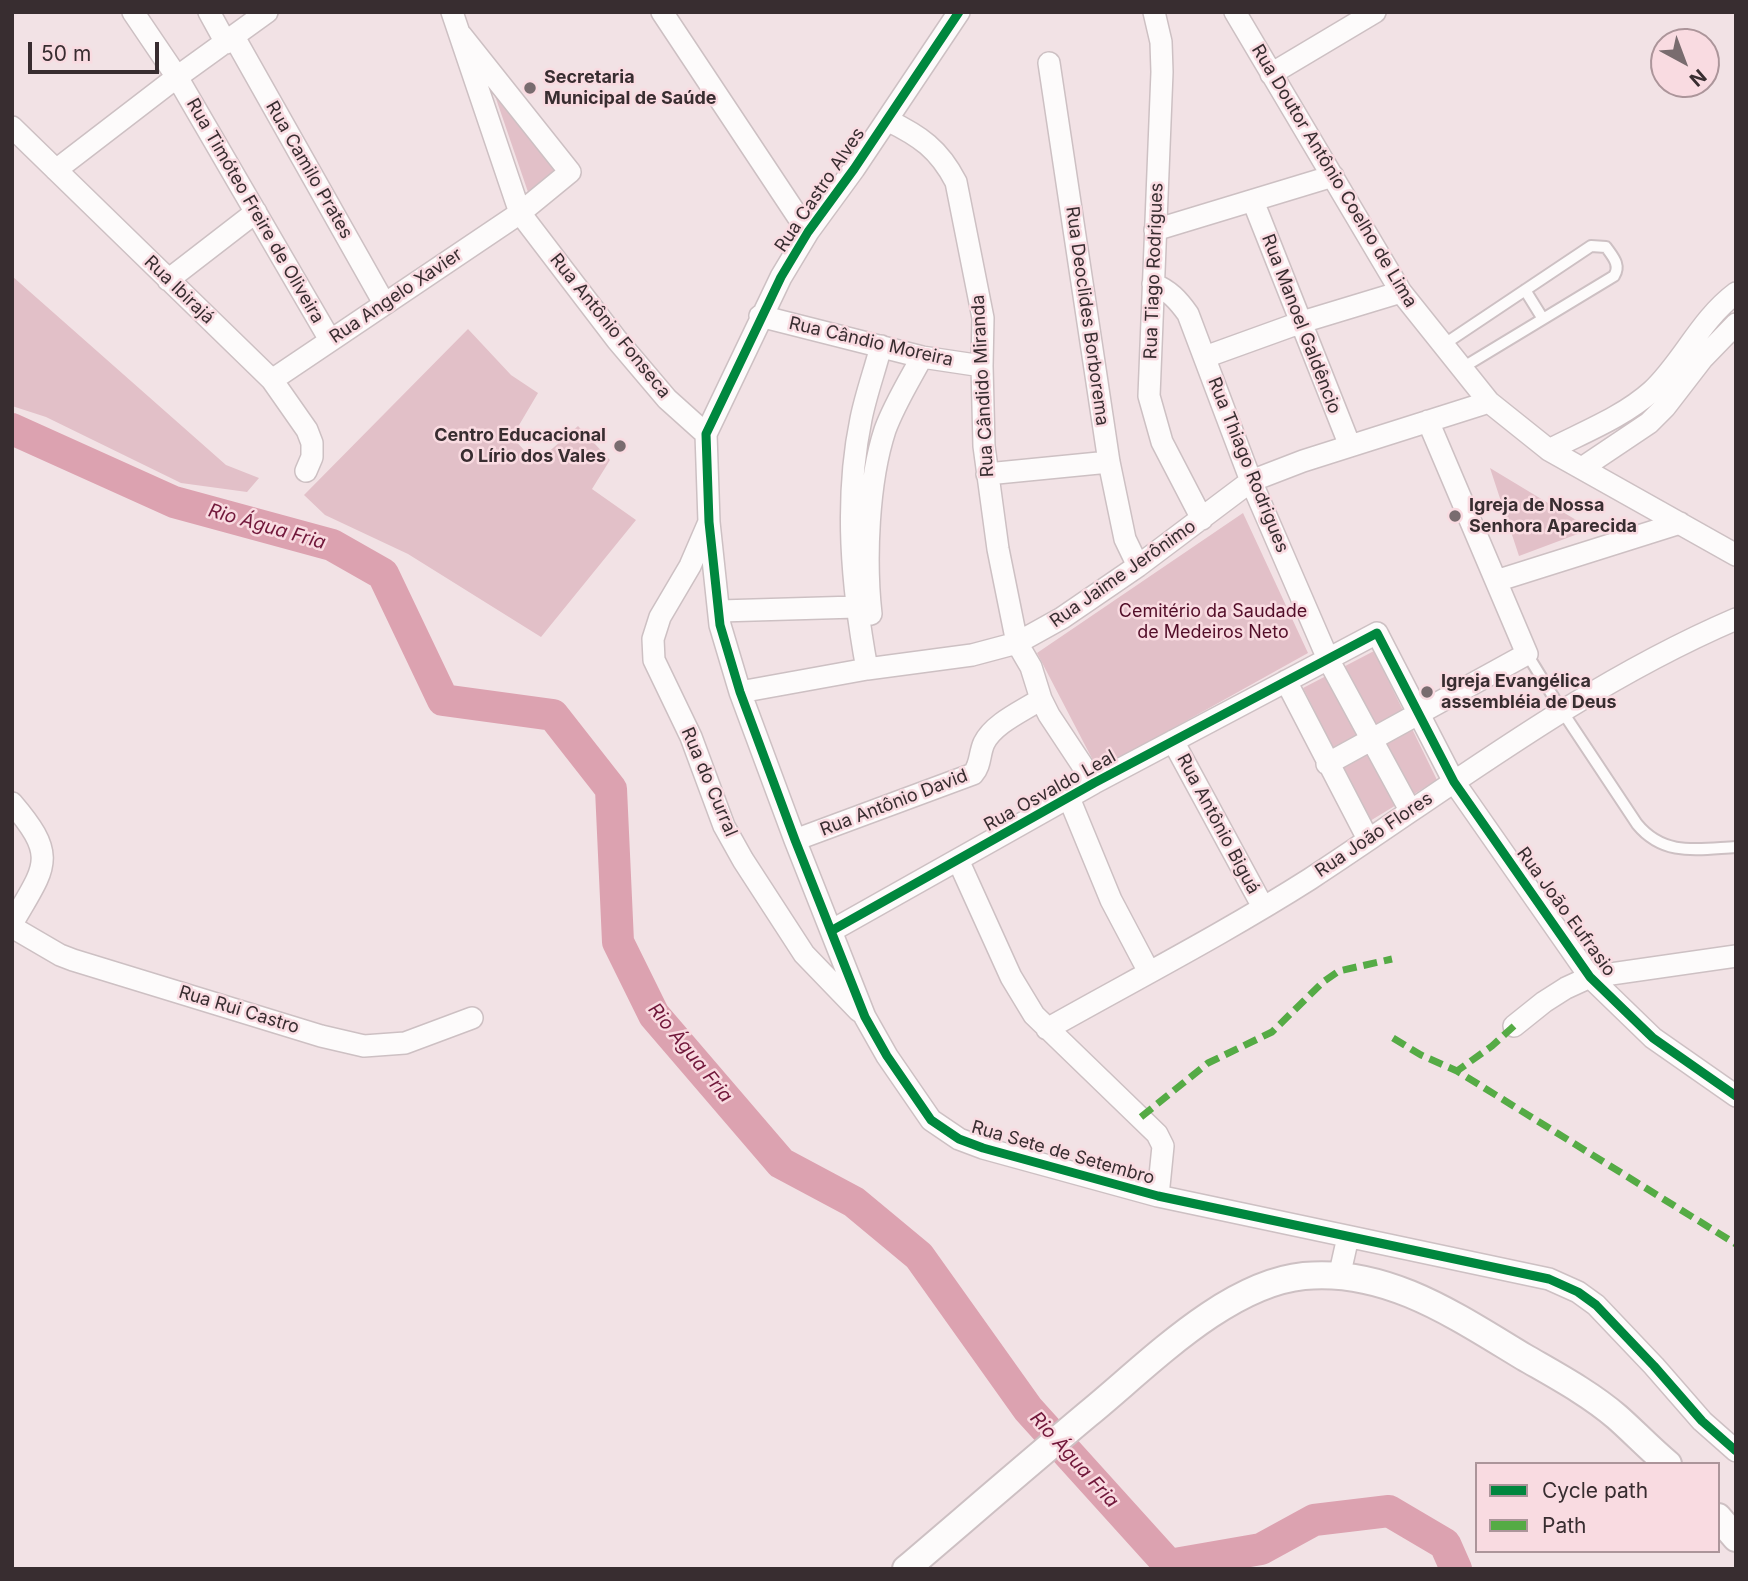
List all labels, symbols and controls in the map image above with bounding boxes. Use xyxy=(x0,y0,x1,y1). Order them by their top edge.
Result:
scale bar xyxy=(32,28,163,72)
north arrow xyxy=(1650,28,1720,98)
text: 50 m xyxy=(41,41,91,66)
street label: Rua Doutor Antônio Coelho de Lima xyxy=(1247,41,1421,311)
text: N xyxy=(1685,64,1711,91)
place label: Secretaria Municipal de Saúde xyxy=(544,67,716,110)
marker: Secretaria Municipal de Saúde xyxy=(522,80,538,96)
street label: Rua Timóteo Freire de Oliveira xyxy=(182,95,328,327)
street label: Rua Camilo Prates xyxy=(261,97,357,243)
street label: Rua Castro Alves xyxy=(771,124,869,256)
street label: Rua Tiago Rodrigues xyxy=(1140,182,1168,360)
street label: Rua Deoclides Borborema xyxy=(1061,205,1113,427)
street label: Rua Manoel Galdêncio xyxy=(1257,231,1345,417)
street label: Rua Angelo Xavier xyxy=(326,244,466,348)
street label: Rua Antônio Fonseca xyxy=(545,249,675,403)
street label: Rua Ibirajá xyxy=(140,251,218,329)
street label: Rua Cândido Miranda xyxy=(967,294,999,478)
street label: Rua Cândio Moreira xyxy=(787,313,955,371)
street label: Rua Thiago Rodrigues xyxy=(1203,374,1293,556)
place label: Centro Educacional O Lírio dos Vales xyxy=(434,425,606,467)
marker: Centro Educacional O Lírio dos Vales xyxy=(612,438,628,454)
place label: Igreja de Nossa Senhora Aparecida xyxy=(1469,495,1637,538)
water label: Rio Água Fria xyxy=(206,499,328,555)
marker: Igreja de Nossa Senhora Aparecida xyxy=(1447,508,1463,524)
street label: Rua Jaime Jerônimo xyxy=(1046,516,1200,632)
park label: Cemitério da Saudade de Medeiros Neto xyxy=(1119,601,1307,644)
place label: Igreja Evangélica assembléia de Deus xyxy=(1441,671,1617,714)
marker: Igreja Evangélica assembléia de Deus xyxy=(1419,684,1435,700)
street label: Rua do Curral xyxy=(676,724,742,840)
street label: Rua Osvaldo Leal xyxy=(980,746,1120,836)
street label: Rua Antônio Biguá xyxy=(1172,750,1264,898)
street label: Rua Antônio David xyxy=(817,765,971,841)
street label: Rua João Flores xyxy=(1311,788,1437,882)
street label: Rua João Eufrasio xyxy=(1512,843,1620,981)
street label: Rua Rui Castro xyxy=(176,981,302,1039)
water label: Rio Água Fria xyxy=(643,999,737,1107)
street label: Rua Sete de Setembro xyxy=(969,1116,1157,1190)
water label: Rio Água Fria xyxy=(1025,1407,1123,1513)
legend xyxy=(1475,1462,1720,1553)
text: Cycle path xyxy=(1542,1478,1648,1503)
text: Path xyxy=(1542,1513,1587,1538)

